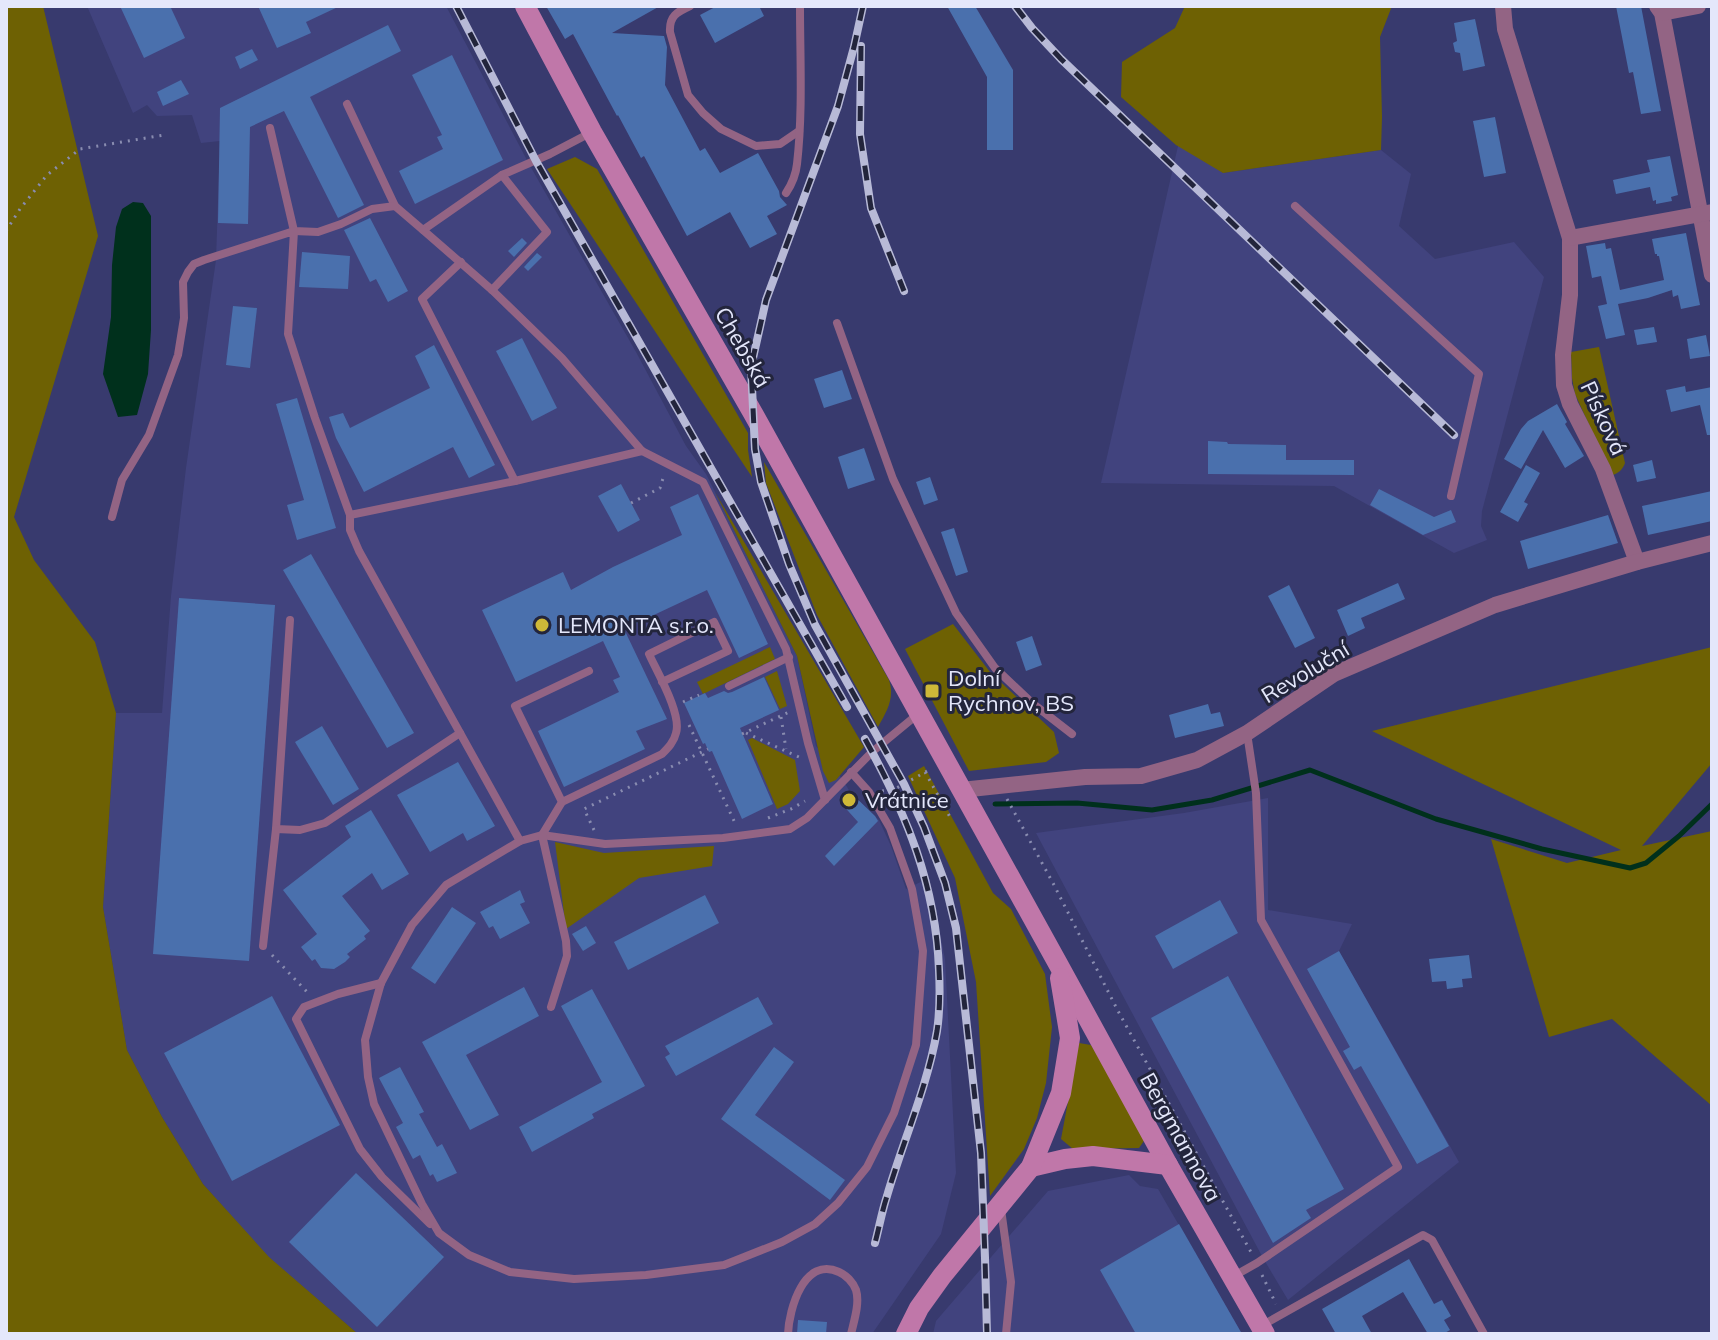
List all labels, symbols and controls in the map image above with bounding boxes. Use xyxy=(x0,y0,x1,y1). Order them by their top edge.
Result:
street label: Chebská xyxy=(709,302,777,392)
street label: Písková xyxy=(1575,376,1633,460)
place label: LEMONTA s.r.o. xyxy=(558,611,714,639)
marker: LEMONTA s.r.o. xyxy=(533,616,551,634)
street label: Revoluční xyxy=(1256,634,1356,709)
place label: Dolní Rychnov, BS xyxy=(948,664,1074,717)
marker: Dolní Rychnov, BS xyxy=(923,682,941,700)
place label: Vrátnice xyxy=(865,786,949,814)
marker: Vrátnice xyxy=(840,791,858,809)
street label: Bergmannova xyxy=(1134,1067,1228,1207)

